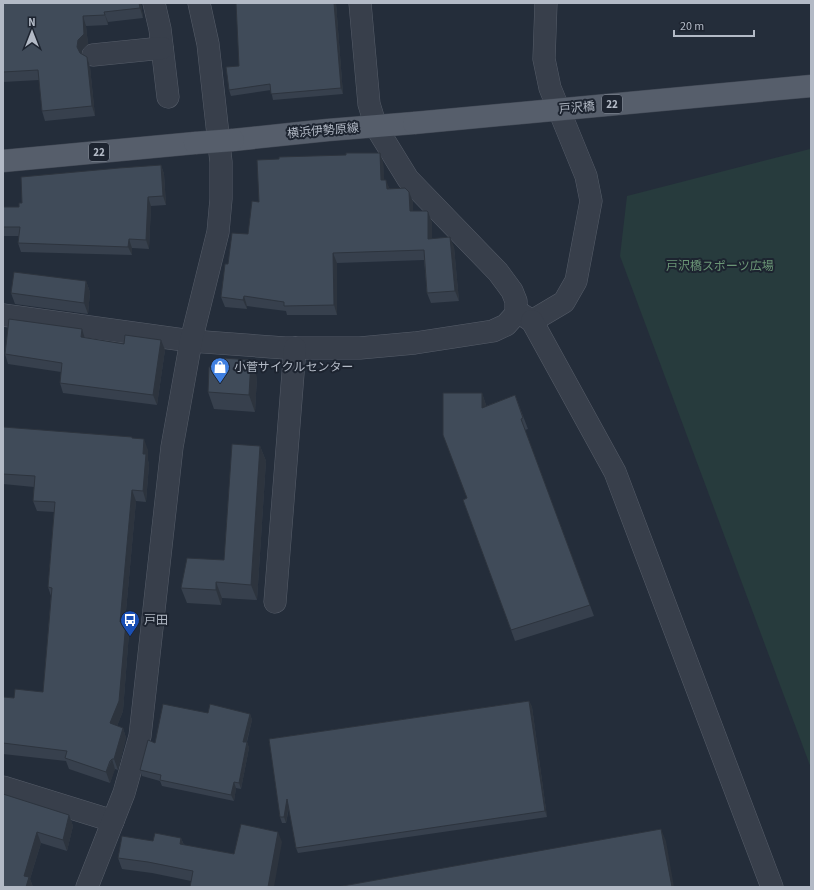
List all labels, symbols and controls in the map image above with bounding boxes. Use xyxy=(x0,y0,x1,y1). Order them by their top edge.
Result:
north arrow xyxy=(12,12,52,52)
scale bar xyxy=(674,12,754,38)
text: N xyxy=(28,15,36,30)
text: 20 m xyxy=(680,18,704,35)
road number: 22 xyxy=(602,95,622,113)
street label: 戸沢橋 xyxy=(558,98,596,118)
street label: 横浜伊勢原線 xyxy=(286,119,360,143)
road number: 22 xyxy=(89,143,109,161)
park label: 戸沢橋スポーツ広場 xyxy=(666,258,774,275)
shop icon: 小菅サイクルセンター xyxy=(209,356,231,384)
place label: 小菅サイクルセンター xyxy=(234,359,353,376)
bus stop icon: 戸田 xyxy=(119,609,141,637)
place label: 戸田 xyxy=(144,612,168,629)

